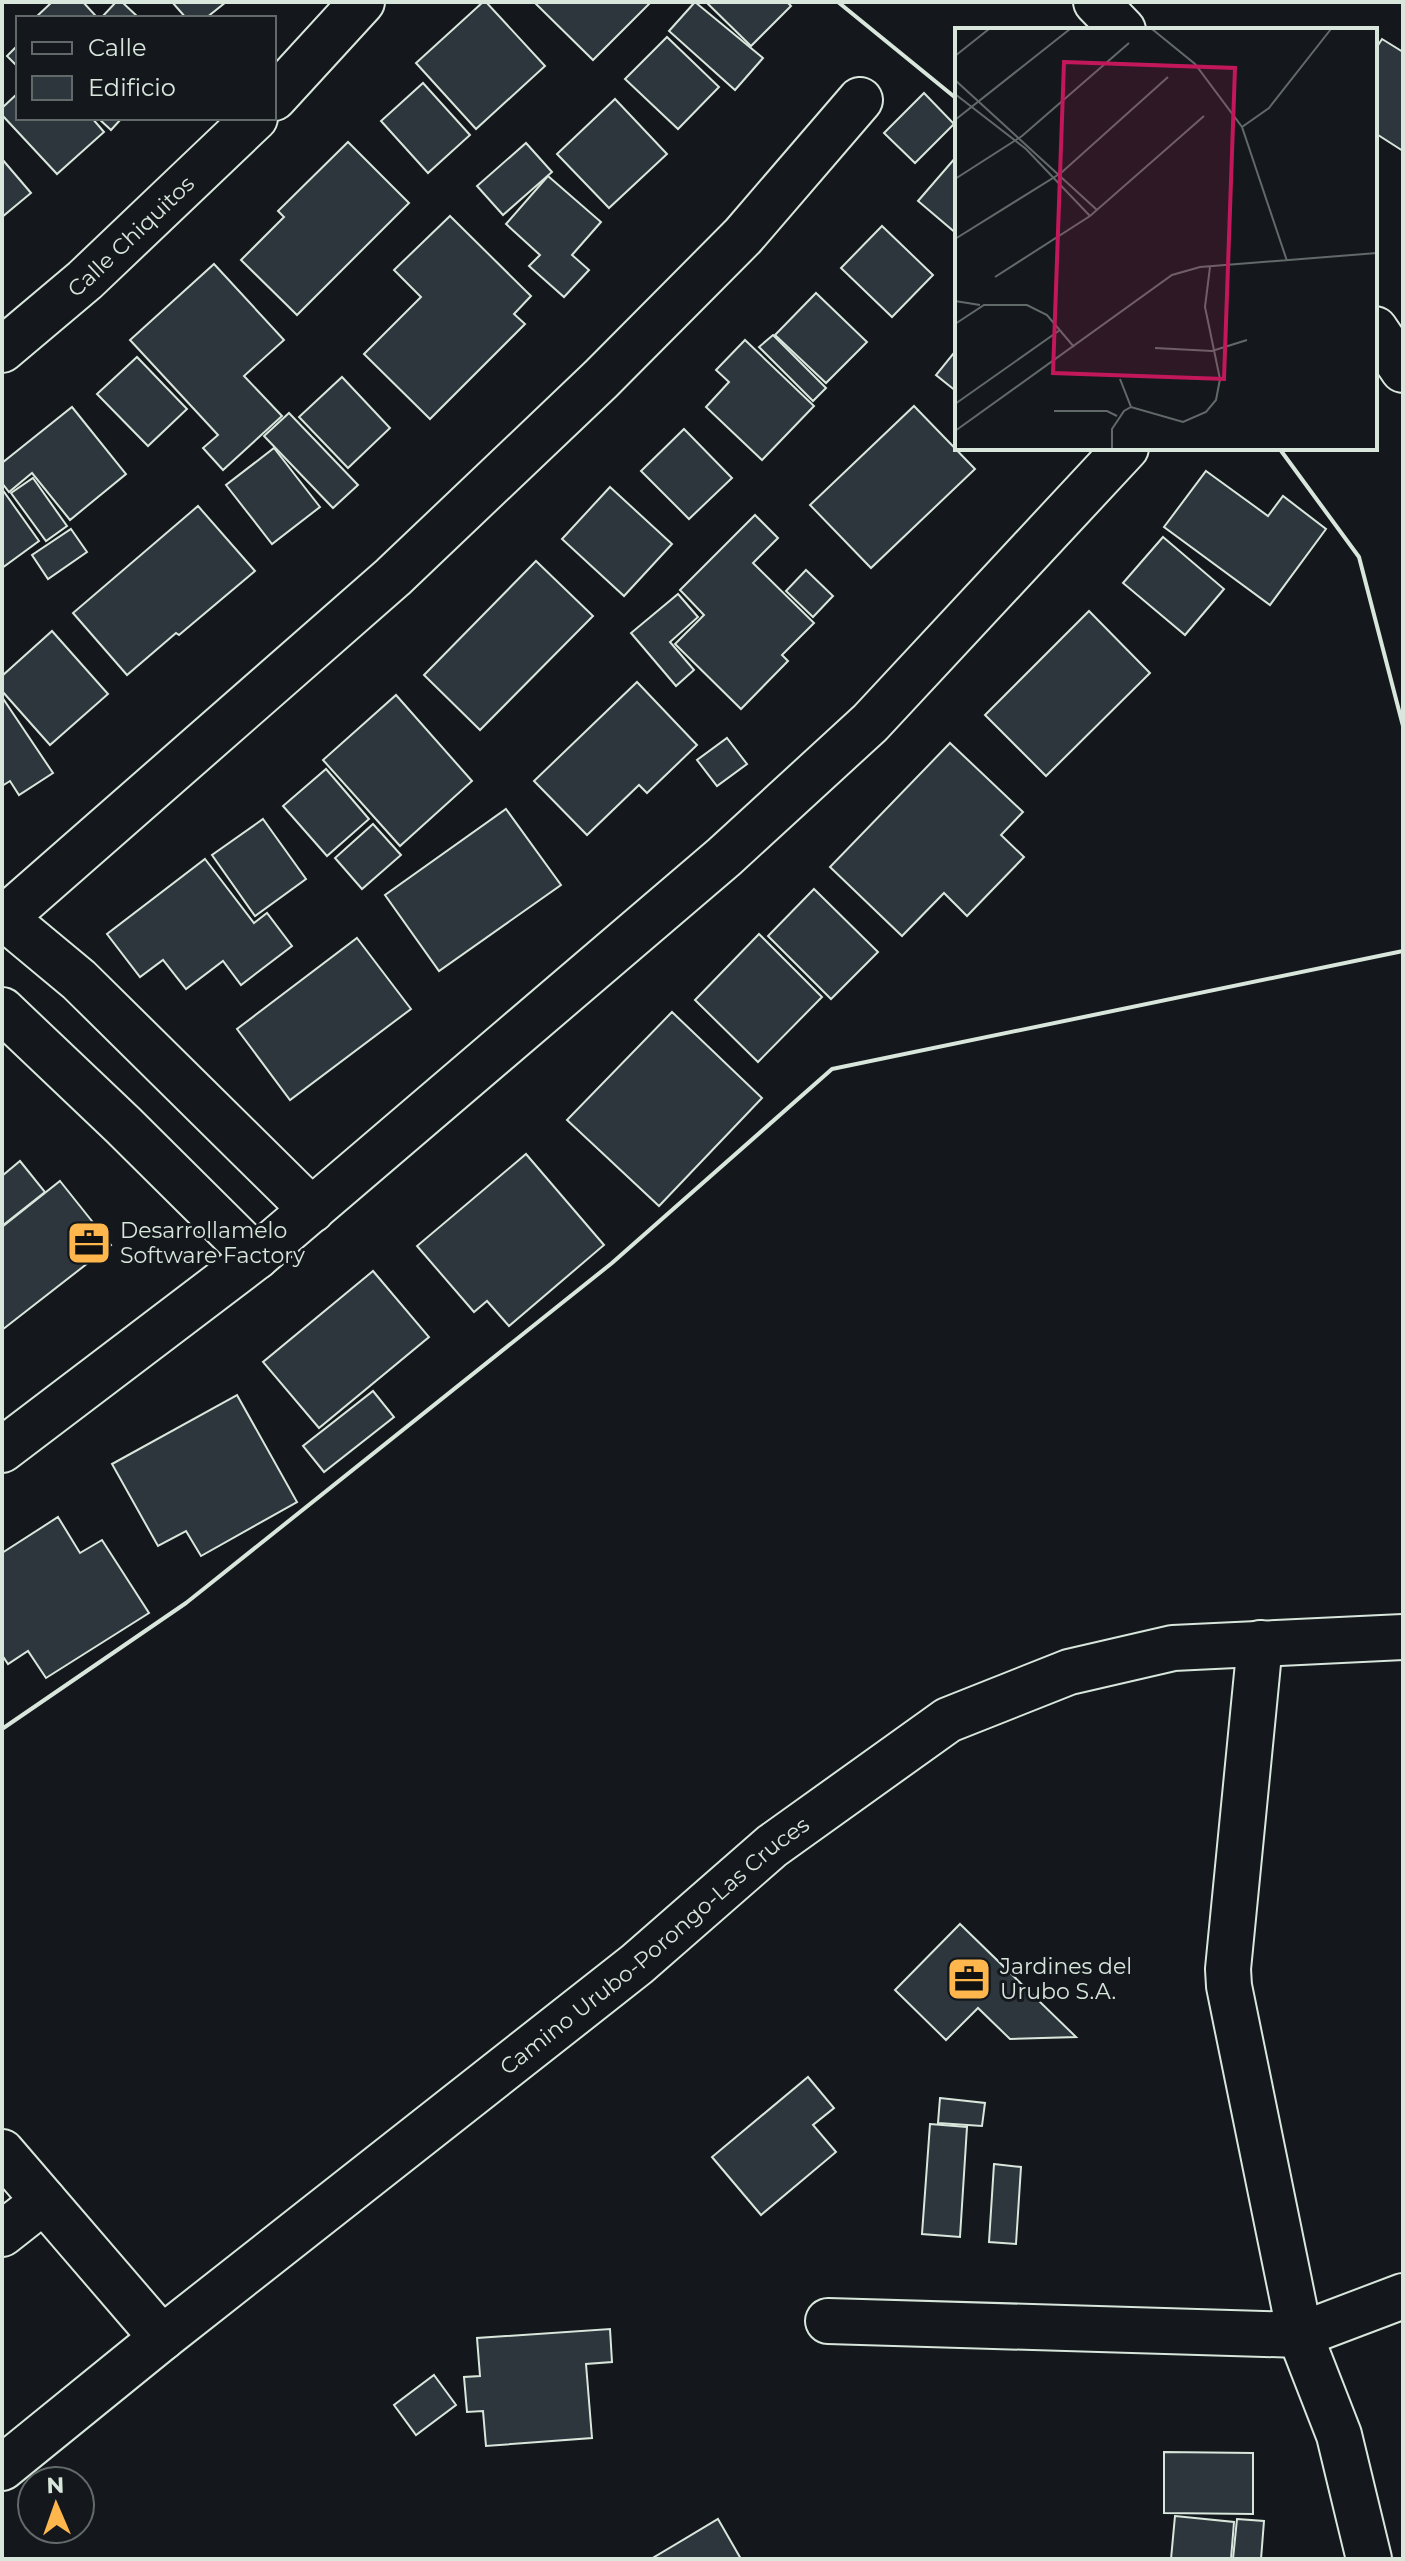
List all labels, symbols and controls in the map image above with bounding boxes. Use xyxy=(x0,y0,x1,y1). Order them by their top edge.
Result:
legend xyxy=(16,16,276,120)
inset map xyxy=(955,28,1377,450)
text: Calle xyxy=(88,33,146,62)
text: Edificio xyxy=(88,73,176,102)
street label: Calle Chiquitos xyxy=(62,170,200,303)
place label: Desarrollamelo Software Factory xyxy=(120,1217,305,1269)
office icon: Desarrollamelo Software Factory xyxy=(65,1219,113,1267)
street label: Camino Urubo-Porongo-Las Cruces xyxy=(495,1811,815,2081)
place label: Jardines del Urubo S.A. xyxy=(999,1953,1132,2005)
office icon: Jardines del Urubo S.A. xyxy=(945,1955,993,2003)
north arrow xyxy=(16,2465,96,2545)
text: N xyxy=(46,2472,65,2499)

